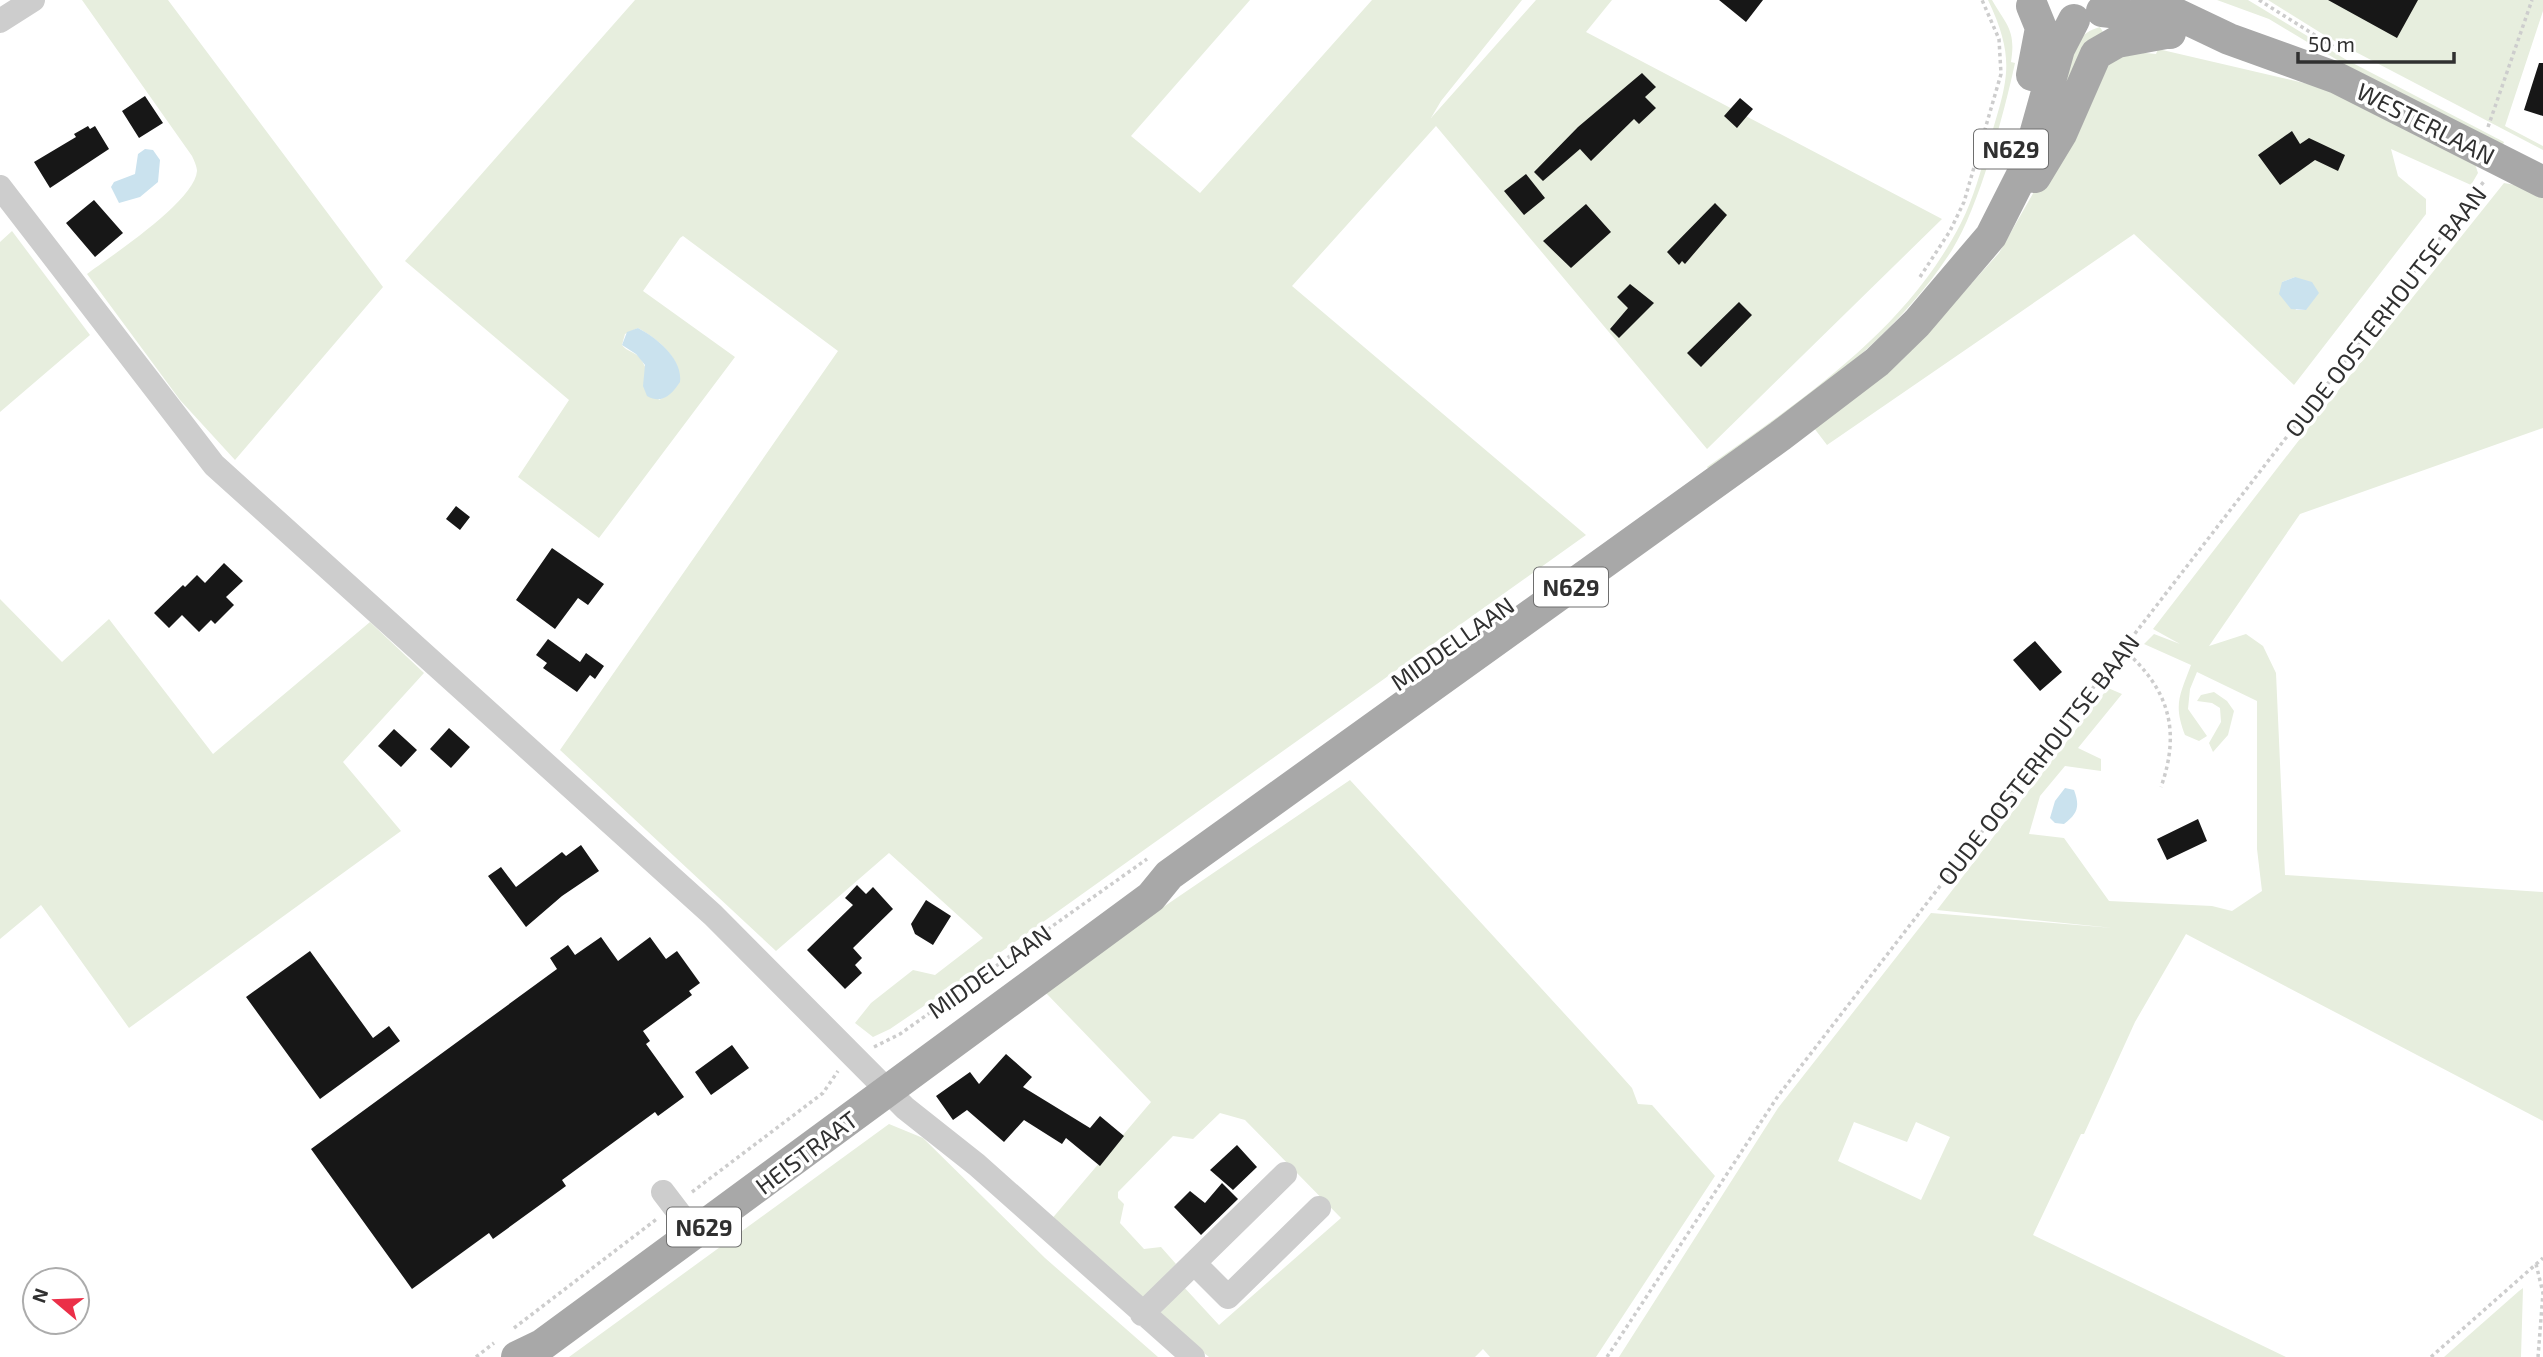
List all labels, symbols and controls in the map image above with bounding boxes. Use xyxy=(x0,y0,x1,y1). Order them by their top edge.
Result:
scale bar xyxy=(2298,21,2454,65)
text: 50 m xyxy=(2308,31,2355,56)
street label: WESTERLAAN xyxy=(2352,76,2500,170)
road number: N629 xyxy=(1974,130,2048,168)
street label: OUDE OOSTERHOUTSE BAAN xyxy=(2278,180,2492,442)
road number: N629 xyxy=(1534,568,1608,607)
street label: MIDDELLAAN xyxy=(1385,590,1519,696)
street label: OUDE OOSTERHOUTSE BAAN xyxy=(1931,628,2145,890)
street label: MIDDELLAAN xyxy=(922,918,1056,1024)
street label: HEISTRAAT xyxy=(749,1104,863,1200)
road number: N629 xyxy=(667,1208,741,1246)
north arrow xyxy=(21,1266,91,1336)
text: N xyxy=(26,1285,53,1306)

